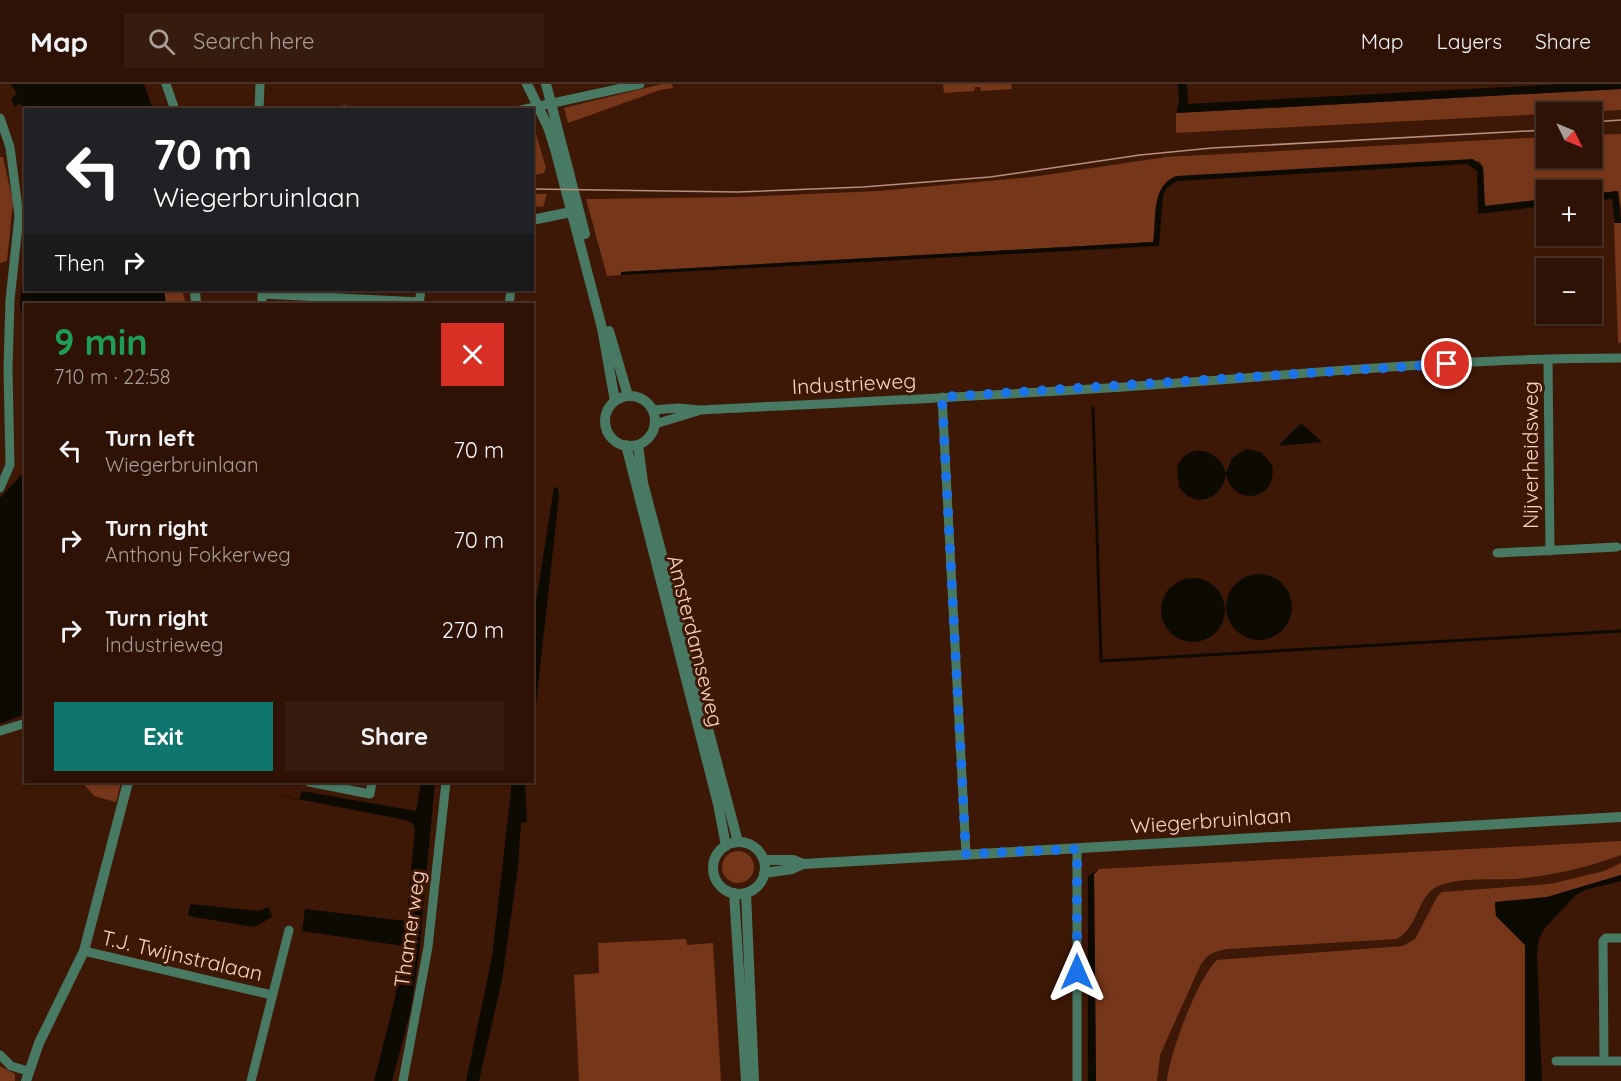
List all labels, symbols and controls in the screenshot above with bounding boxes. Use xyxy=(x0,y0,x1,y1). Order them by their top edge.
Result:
search box xyxy=(124,14,544,68)
text: Map xyxy=(30,24,88,59)
icon: search xyxy=(145,25,178,58)
text: Search here xyxy=(193,27,315,55)
text: Map xyxy=(1361,28,1404,54)
text: Layers xyxy=(1437,28,1502,54)
text: Share xyxy=(1535,28,1591,54)
north arrow xyxy=(1536,102,1602,168)
map controls xyxy=(1536,102,1602,324)
text: 70 m xyxy=(153,128,252,181)
icon: left xyxy=(54,132,132,210)
text: Wiegerbruinlaan xyxy=(153,180,360,214)
button: + xyxy=(1536,180,1602,246)
icon: right xyxy=(117,246,150,279)
text: Then xyxy=(54,249,105,277)
button: − xyxy=(1536,258,1602,324)
text: 9 min xyxy=(54,319,148,364)
button: close xyxy=(441,323,504,386)
pin xyxy=(1421,338,1472,389)
icon: arrive xyxy=(1430,347,1463,380)
text: 710 m · 22:58 xyxy=(54,364,171,389)
street label: Industrieweg xyxy=(791,367,917,399)
street label: Nijverheidsweg xyxy=(1517,381,1543,529)
text: Turn left xyxy=(105,424,195,452)
icon: left xyxy=(54,434,87,467)
text: 70 m xyxy=(454,436,504,464)
text: Wiegerbruinlaan xyxy=(105,452,259,477)
text: Turn right xyxy=(105,514,209,542)
icon: right xyxy=(54,524,87,557)
text: 70 m xyxy=(454,526,504,554)
text: Anthony Fokkerweg xyxy=(105,542,291,567)
street label: Amsterdamseweg xyxy=(662,552,730,729)
text: Turn right xyxy=(105,604,209,632)
icon: right xyxy=(54,614,87,647)
text: 270 m xyxy=(442,616,504,644)
text: Industrieweg xyxy=(105,632,224,657)
button: Exit xyxy=(54,702,273,771)
button: Share xyxy=(285,702,504,771)
street label: Wiegerbruinlaan xyxy=(1130,801,1292,839)
street label: Thamerweg xyxy=(388,869,430,989)
street label: T.J. Twijnstralaan xyxy=(99,924,265,986)
position arrow xyxy=(1045,940,1109,1004)

